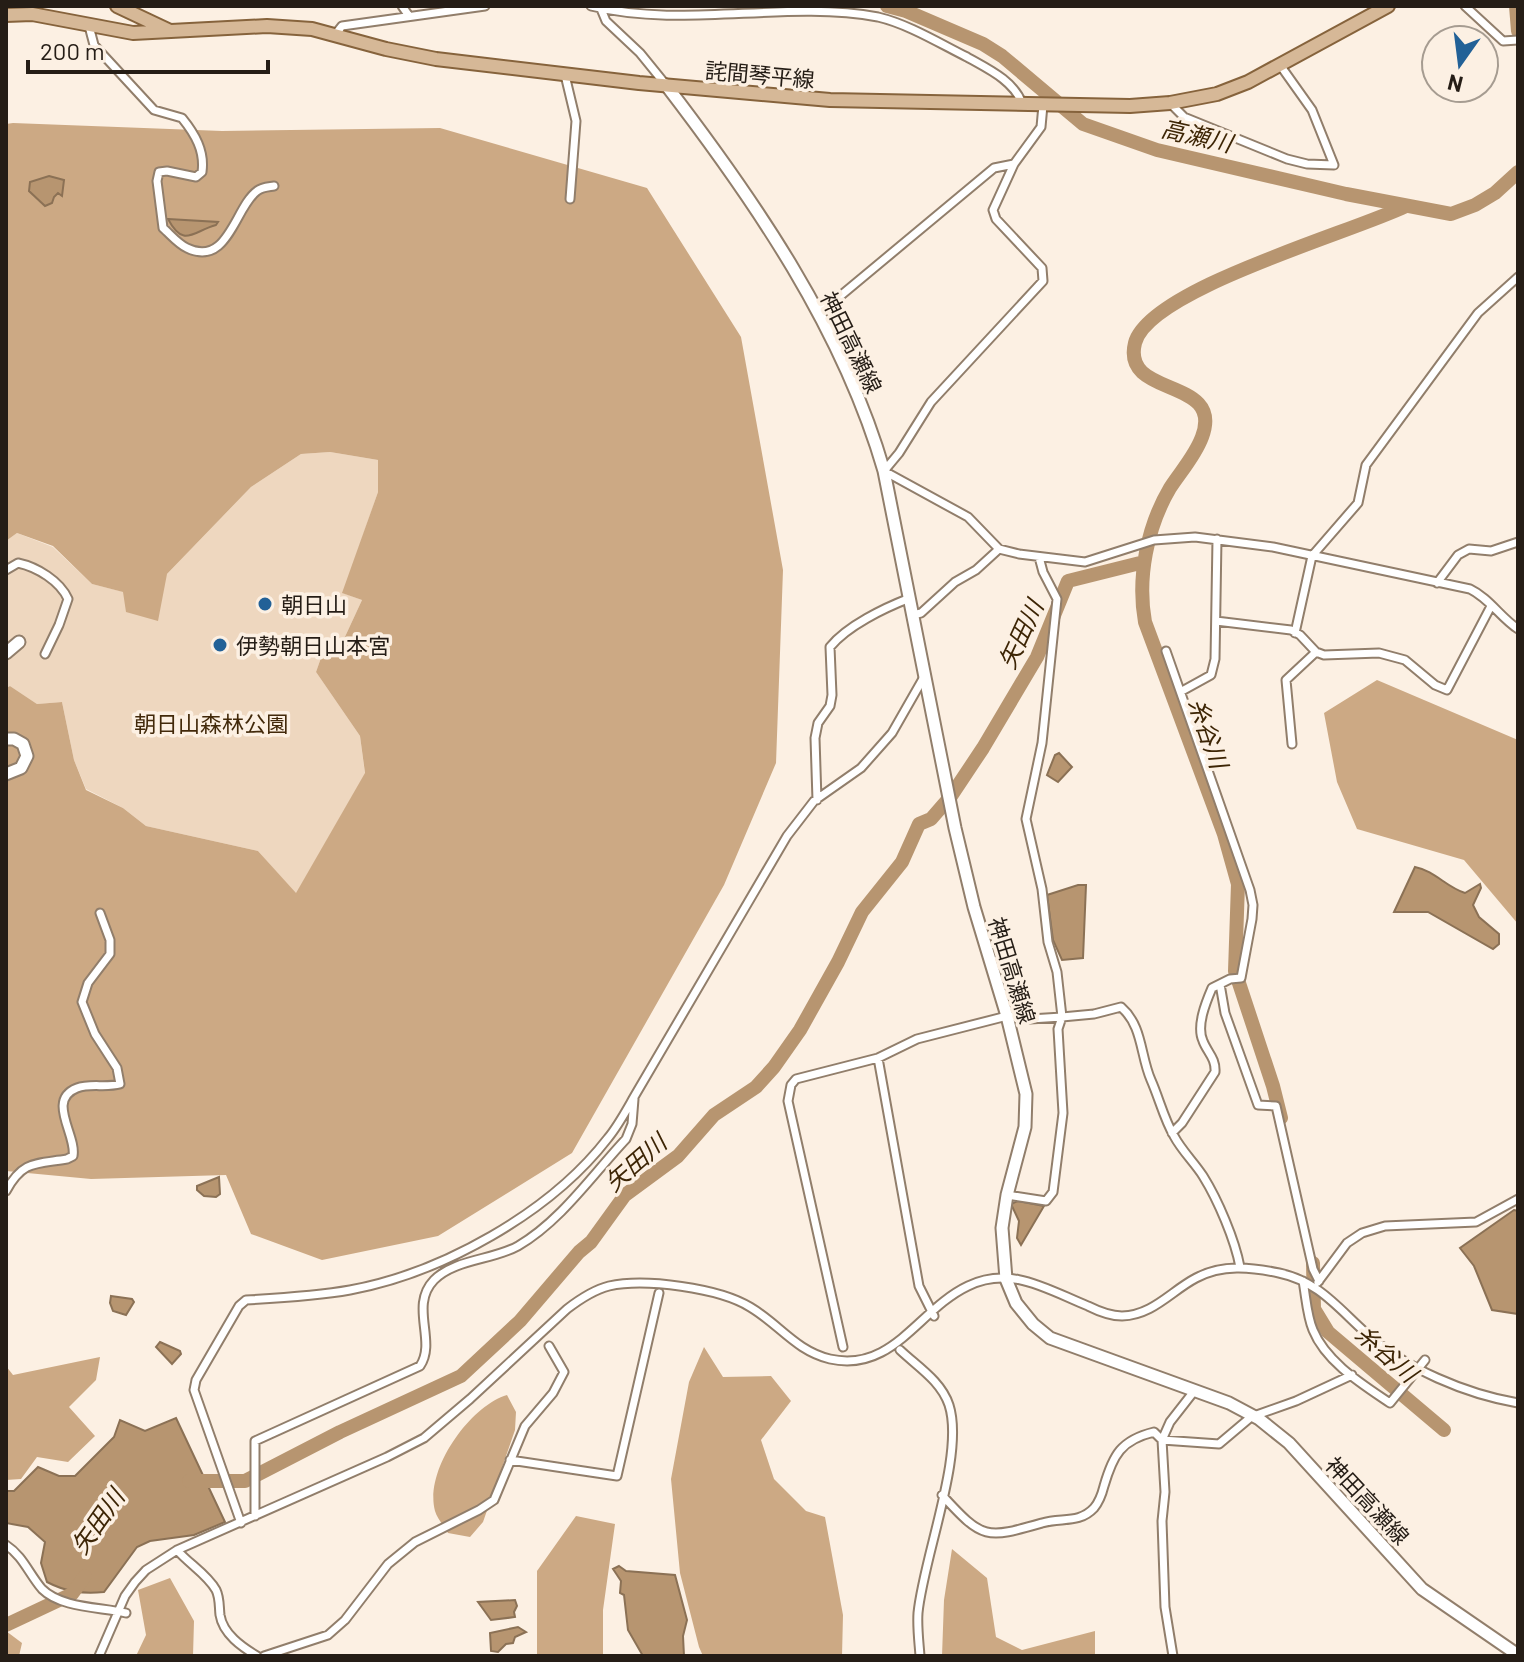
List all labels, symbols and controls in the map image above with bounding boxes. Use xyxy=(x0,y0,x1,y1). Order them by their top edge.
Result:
scale bar xyxy=(28,24,268,74)
north arrow xyxy=(1420,24,1500,104)
text: 200 m xyxy=(40,36,105,65)
street label: 詫間琴平線 xyxy=(704,56,816,92)
text: N xyxy=(1445,70,1465,99)
water label: 高瀬川 xyxy=(1159,113,1238,158)
street label: 神田高瀬線 xyxy=(816,287,888,397)
place label: 朝日山 xyxy=(281,591,347,617)
water label: 矢田川 xyxy=(992,593,1050,673)
marker: 朝日山 xyxy=(256,595,274,613)
place label: 伊勢朝日山本宮 xyxy=(236,632,390,658)
marker: 伊勢朝日山本宮 xyxy=(211,636,229,654)
water label: 糸谷川 xyxy=(1184,694,1235,775)
park label: 朝日山森林公園 xyxy=(134,710,288,736)
street label: 神田高瀬線 xyxy=(984,914,1042,1026)
water label: 矢田川 xyxy=(598,1125,674,1197)
water label: 糸谷川 xyxy=(1350,1318,1426,1390)
street label: 神田高瀬線 xyxy=(1321,1451,1415,1549)
water label: 矢田川 xyxy=(64,1481,131,1559)

